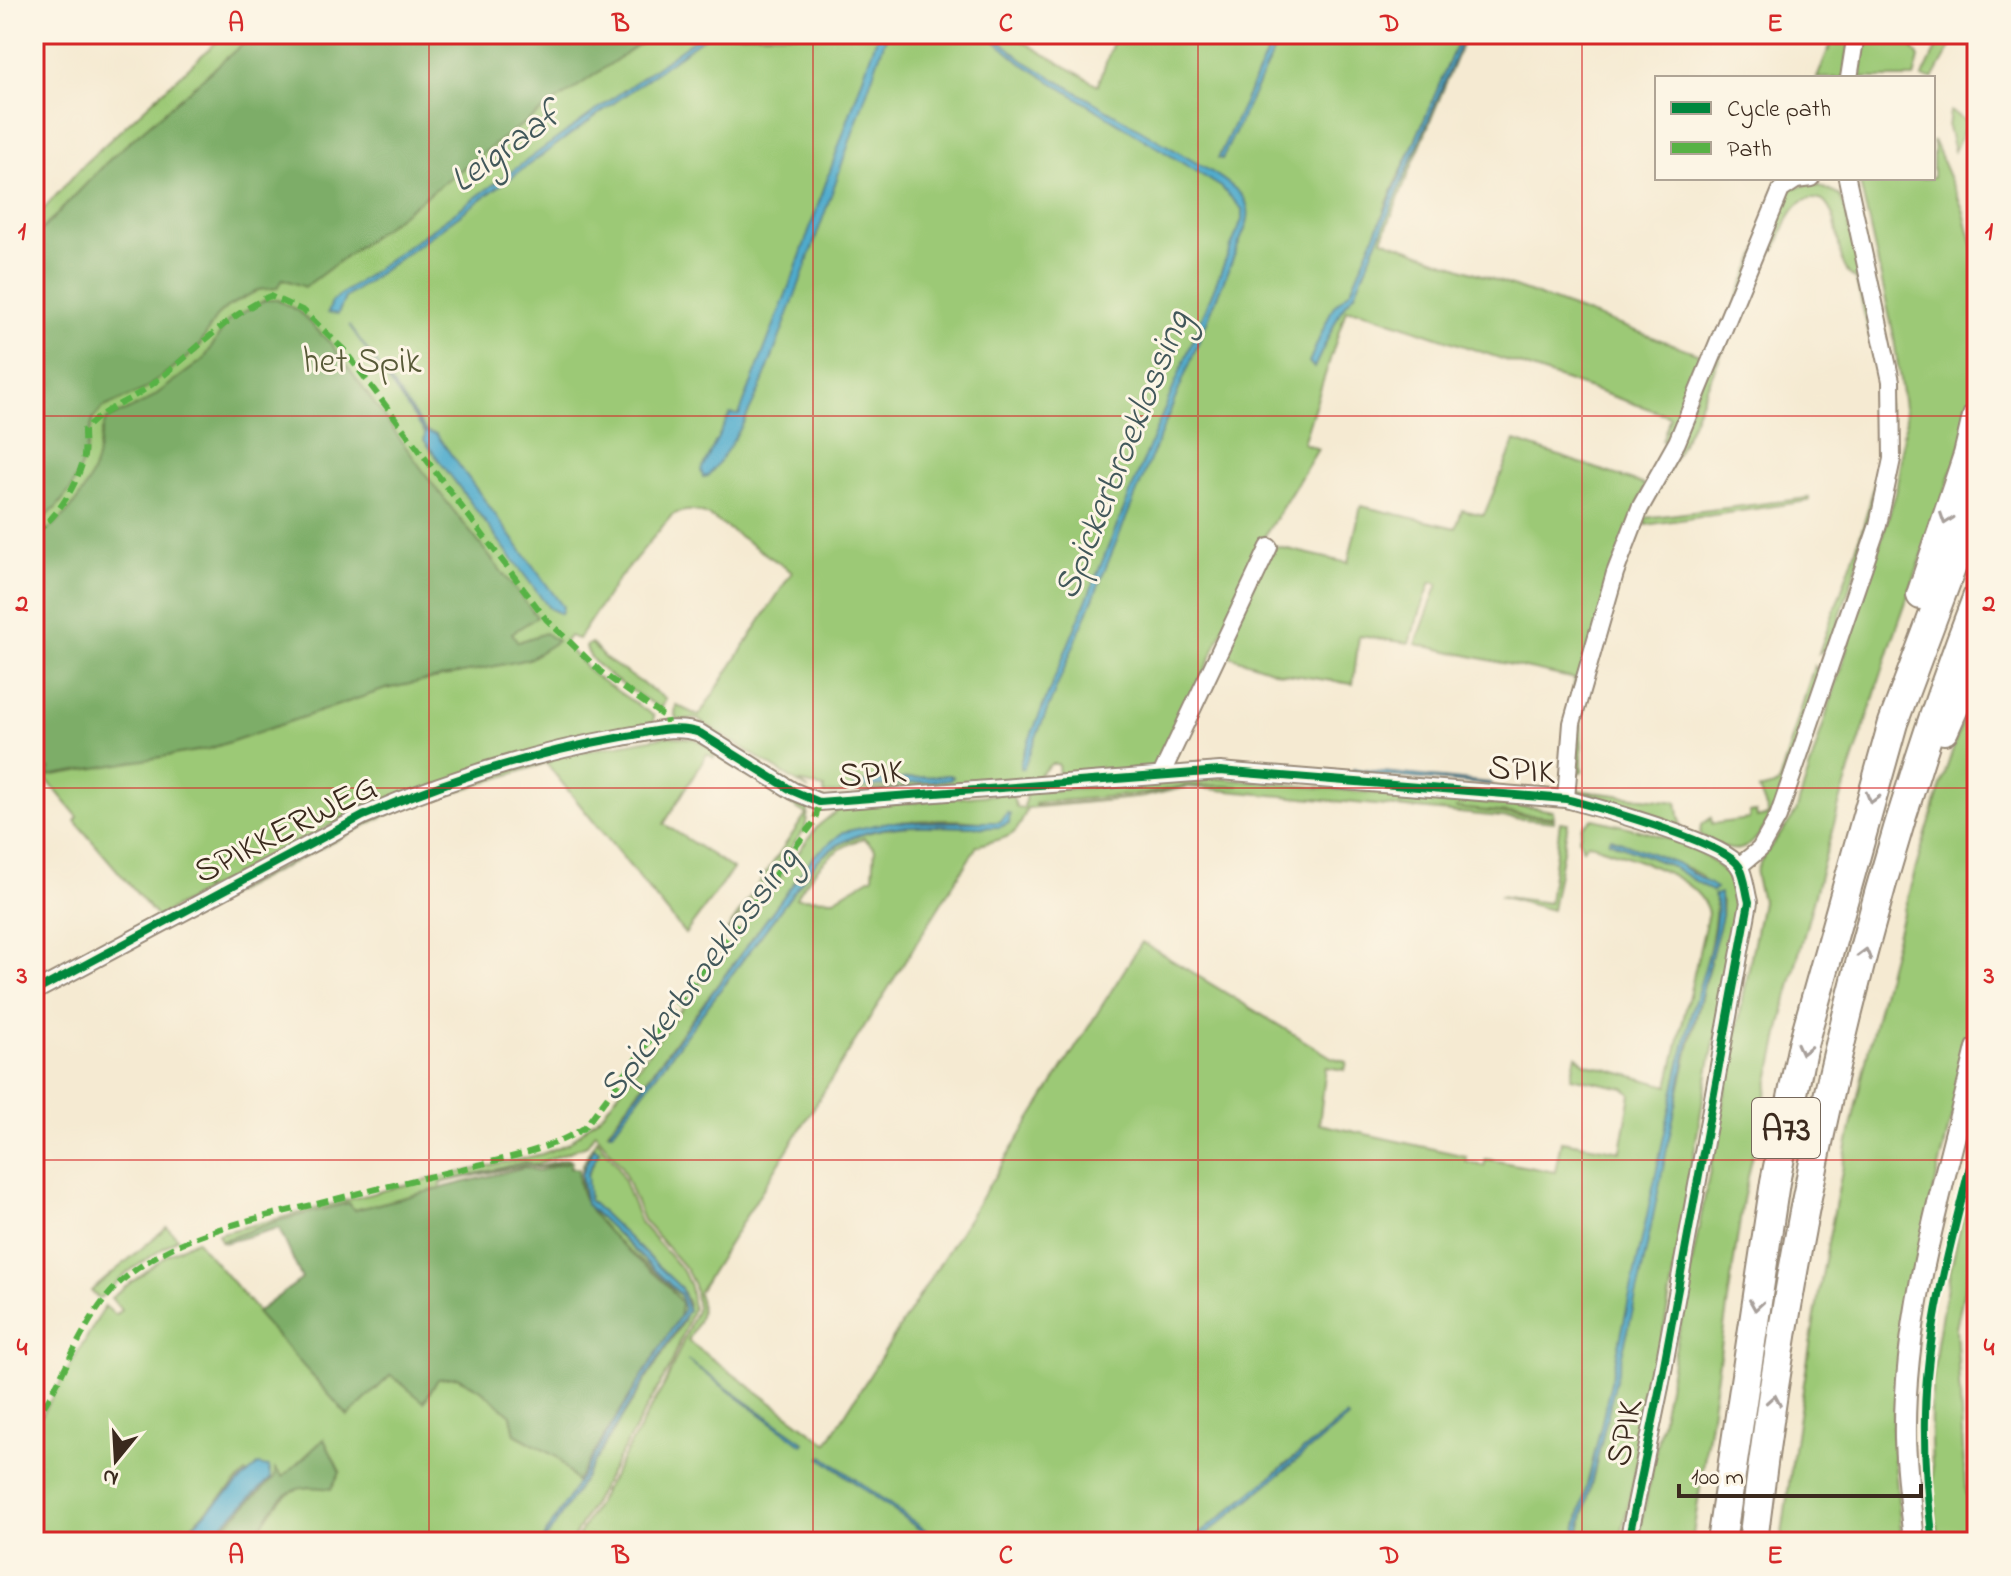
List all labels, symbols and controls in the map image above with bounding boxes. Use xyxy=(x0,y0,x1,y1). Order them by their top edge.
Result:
text: A xyxy=(228,6,244,44)
text: B xyxy=(611,6,630,44)
text: C xyxy=(999,6,1013,44)
text: D xyxy=(1379,6,1400,44)
text: E xyxy=(1767,6,1783,44)
legend xyxy=(1655,76,1935,180)
water label: Leigraaf xyxy=(439,86,579,209)
text: Cycle path xyxy=(1727,93,1831,129)
text: Path xyxy=(1727,133,1772,168)
text: 1 xyxy=(18,214,27,252)
text: 1 xyxy=(1985,214,1994,252)
water label: Spickerbroeklossing xyxy=(1040,302,1208,608)
park label: het Spik xyxy=(302,337,422,390)
one-way arrow xyxy=(1940,511,1956,525)
text: 2 xyxy=(15,586,29,624)
text: 2 xyxy=(1982,586,1996,624)
street label: SPIK xyxy=(1486,742,1558,801)
street label: SPIK xyxy=(837,747,908,804)
street label: SPIKKERWEG xyxy=(185,762,387,900)
one-way arrow xyxy=(1864,791,1881,805)
water label: Spickerbroeklossing xyxy=(585,835,815,1115)
one-way arrow xyxy=(1856,947,1873,961)
text: 3 xyxy=(16,958,28,996)
text: 3 xyxy=(1983,958,1995,996)
one-way arrow xyxy=(1795,1042,1812,1055)
road number: A73 xyxy=(1752,1098,1820,1158)
one-way arrow xyxy=(1748,1298,1765,1312)
text: 4 xyxy=(17,1330,28,1368)
text: 4 xyxy=(1984,1330,1995,1368)
one-way arrow xyxy=(1764,1393,1781,1407)
street label: SPIK xyxy=(1593,1394,1659,1472)
north arrow xyxy=(76,1420,156,1500)
scale bar xyxy=(1679,1448,1921,1498)
text: N xyxy=(99,1459,123,1494)
text: 100 m xyxy=(1691,1461,1744,1496)
text: A xyxy=(228,1538,244,1576)
text: B xyxy=(611,1538,630,1576)
text: C xyxy=(999,1538,1013,1576)
text: D xyxy=(1379,1538,1400,1576)
text: E xyxy=(1767,1538,1783,1576)

